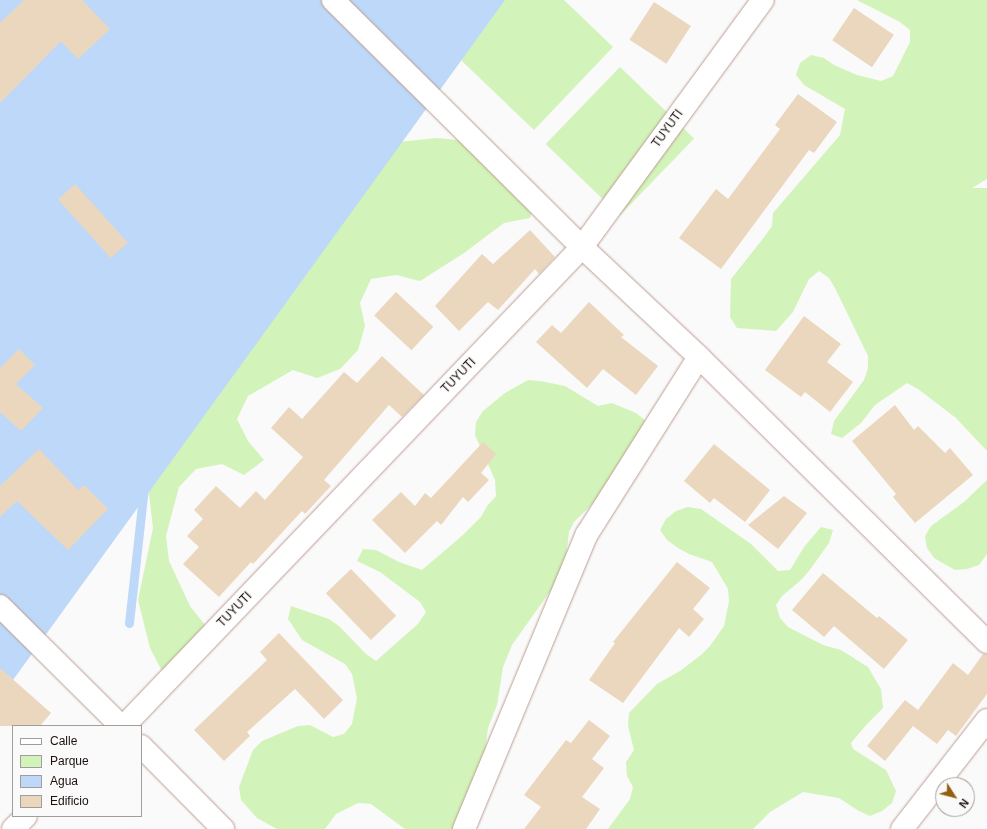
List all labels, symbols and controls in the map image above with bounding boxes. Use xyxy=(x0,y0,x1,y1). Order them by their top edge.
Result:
street label: TUYUTI xyxy=(649,107,687,151)
street label: TUYUTI xyxy=(439,355,479,397)
street label: TUYUTI xyxy=(215,589,255,631)
legend xyxy=(12,725,142,817)
text: Calle xyxy=(50,734,77,748)
text: Parque xyxy=(50,754,89,768)
text: Agua xyxy=(50,774,78,788)
north arrow xyxy=(935,777,975,817)
text: Edificio xyxy=(50,794,89,808)
text: N xyxy=(957,797,971,810)

